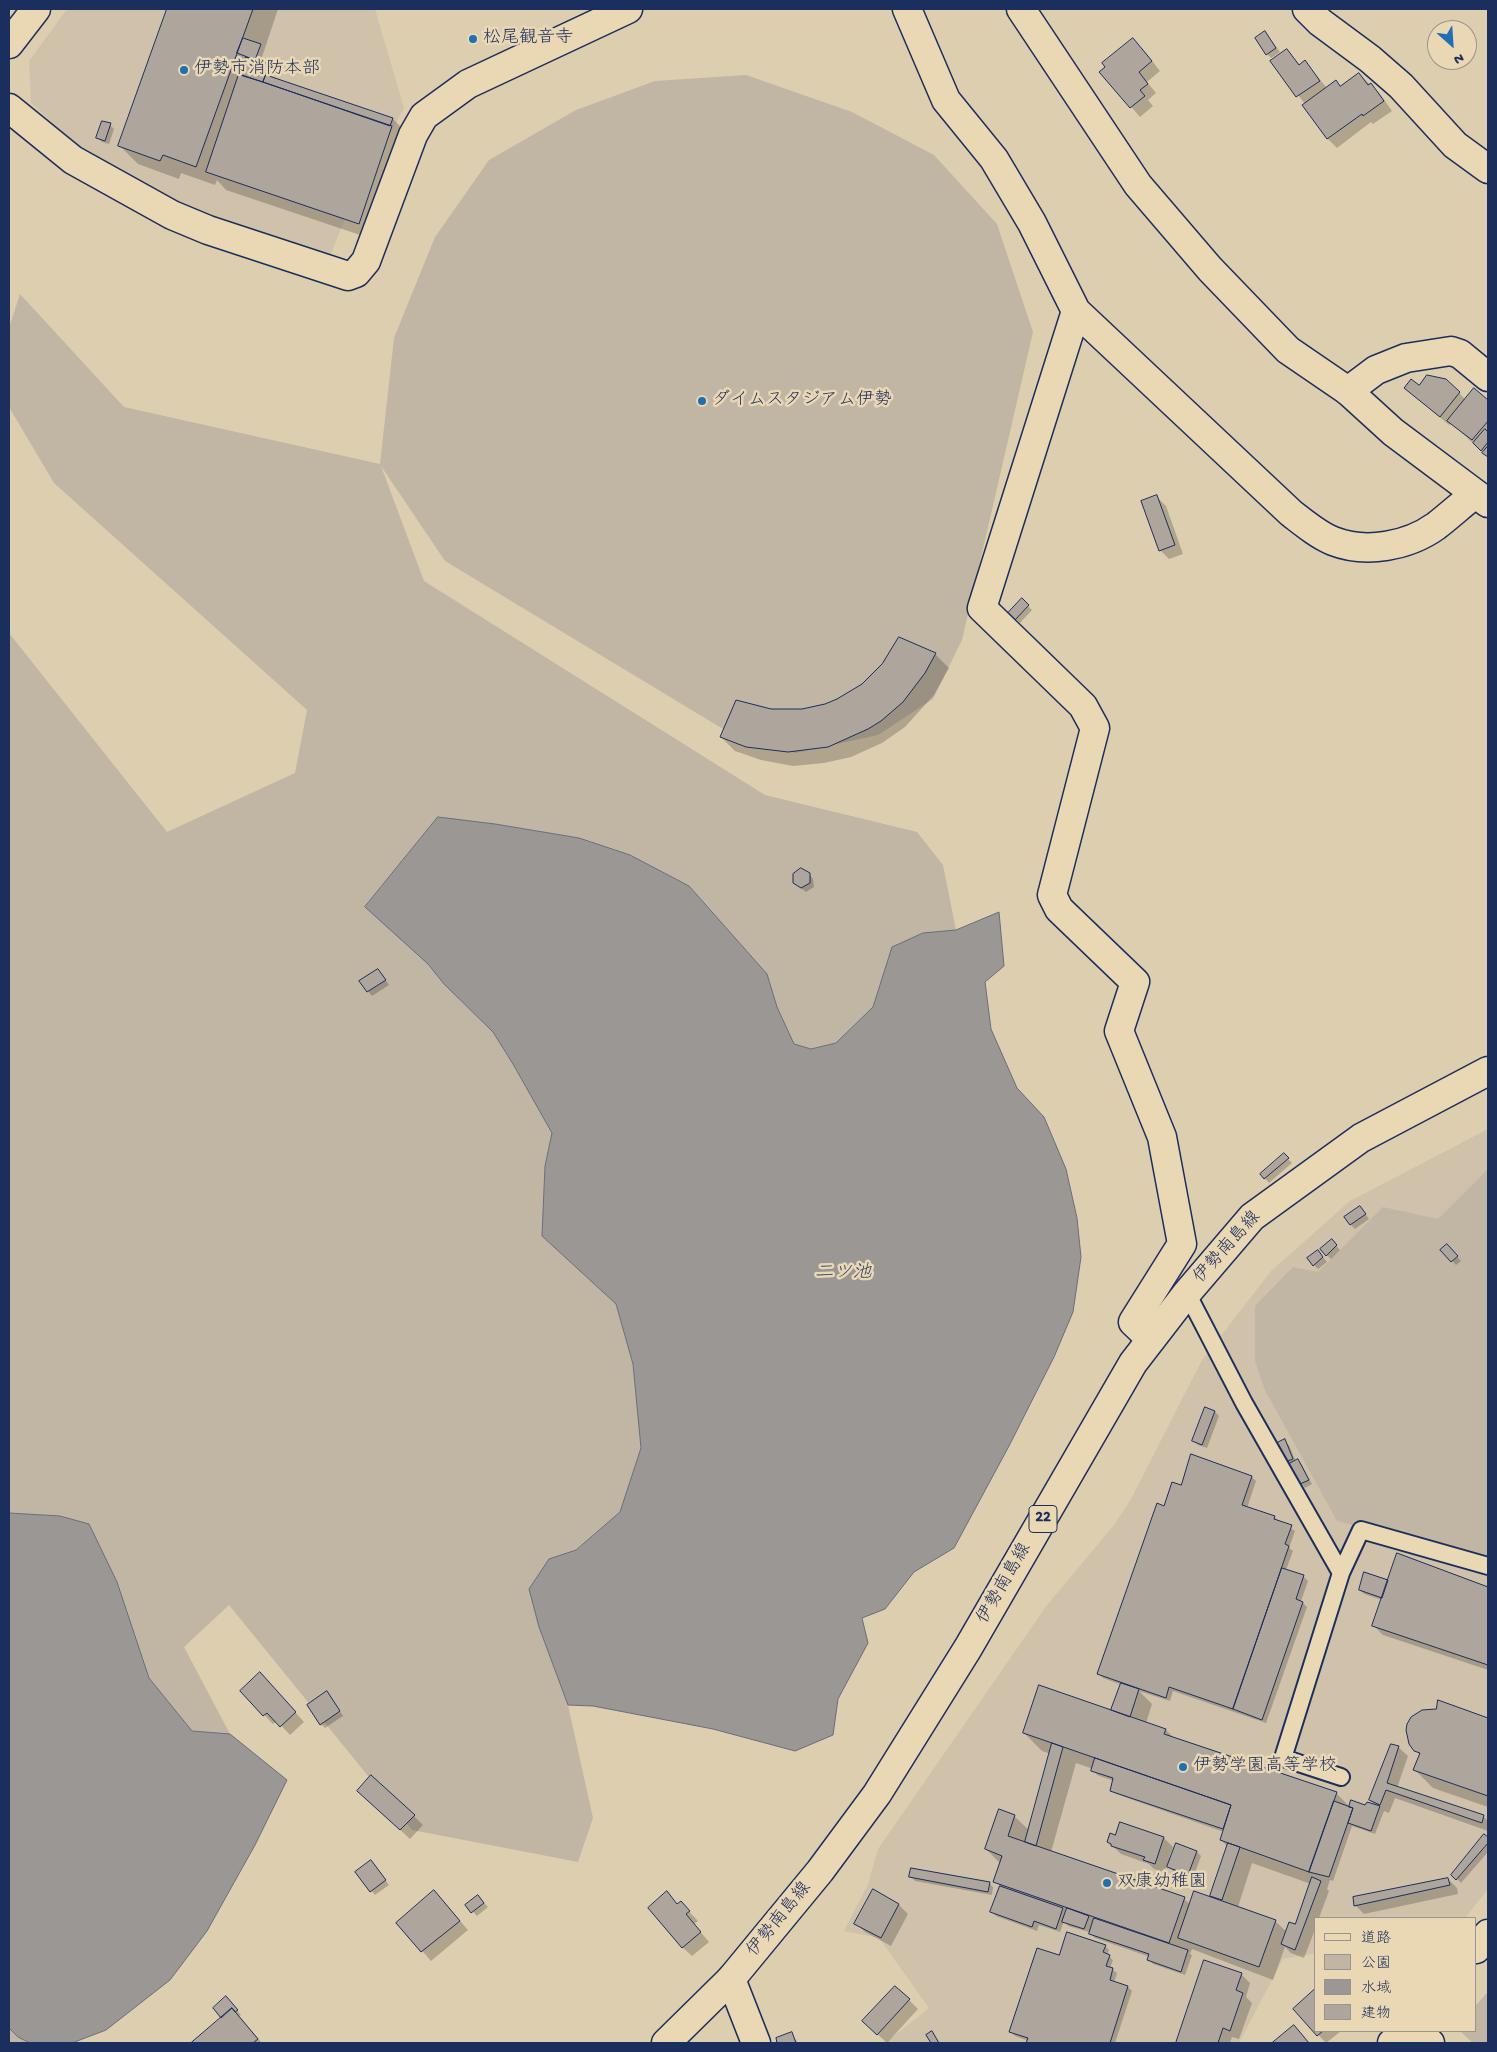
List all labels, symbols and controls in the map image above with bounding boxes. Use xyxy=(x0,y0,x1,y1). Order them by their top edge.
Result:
north arrow xyxy=(1427,20,1477,70)
place label: 松尾観音寺 xyxy=(483,28,573,50)
marker: 松尾観音寺 xyxy=(467,33,479,45)
text: N xyxy=(1451,48,1466,68)
place label: 伊勢市消防本部 xyxy=(194,59,320,81)
marker: 伊勢市消防本部 xyxy=(178,64,190,76)
place label: ダイムスタジアム伊勢 xyxy=(712,390,892,412)
marker: ダイムスタジアム伊勢 xyxy=(696,395,708,407)
street label: 伊勢南島線 xyxy=(1190,1207,1266,1289)
water label: 二ツ池 xyxy=(815,1263,871,1285)
road number: 22 xyxy=(1029,1506,1057,1532)
street label: 伊勢南島線 xyxy=(973,1540,1037,1628)
place label: 伊勢学園高等学校 xyxy=(1193,1756,1337,1778)
marker: 伊勢学園高等学校 xyxy=(1177,1761,1189,1773)
place label: 双康幼稚園 xyxy=(1117,1872,1207,1894)
marker: 双康幼稚園 xyxy=(1101,1877,1113,1889)
street label: 伊勢南島線 xyxy=(743,1878,817,1962)
legend xyxy=(1314,1917,1477,2032)
text: 道路 xyxy=(1361,1930,1391,1948)
text: 公園 xyxy=(1361,1955,1391,1973)
text: 水域 xyxy=(1361,1980,1391,1998)
text: 建物 xyxy=(1361,2005,1391,2023)

